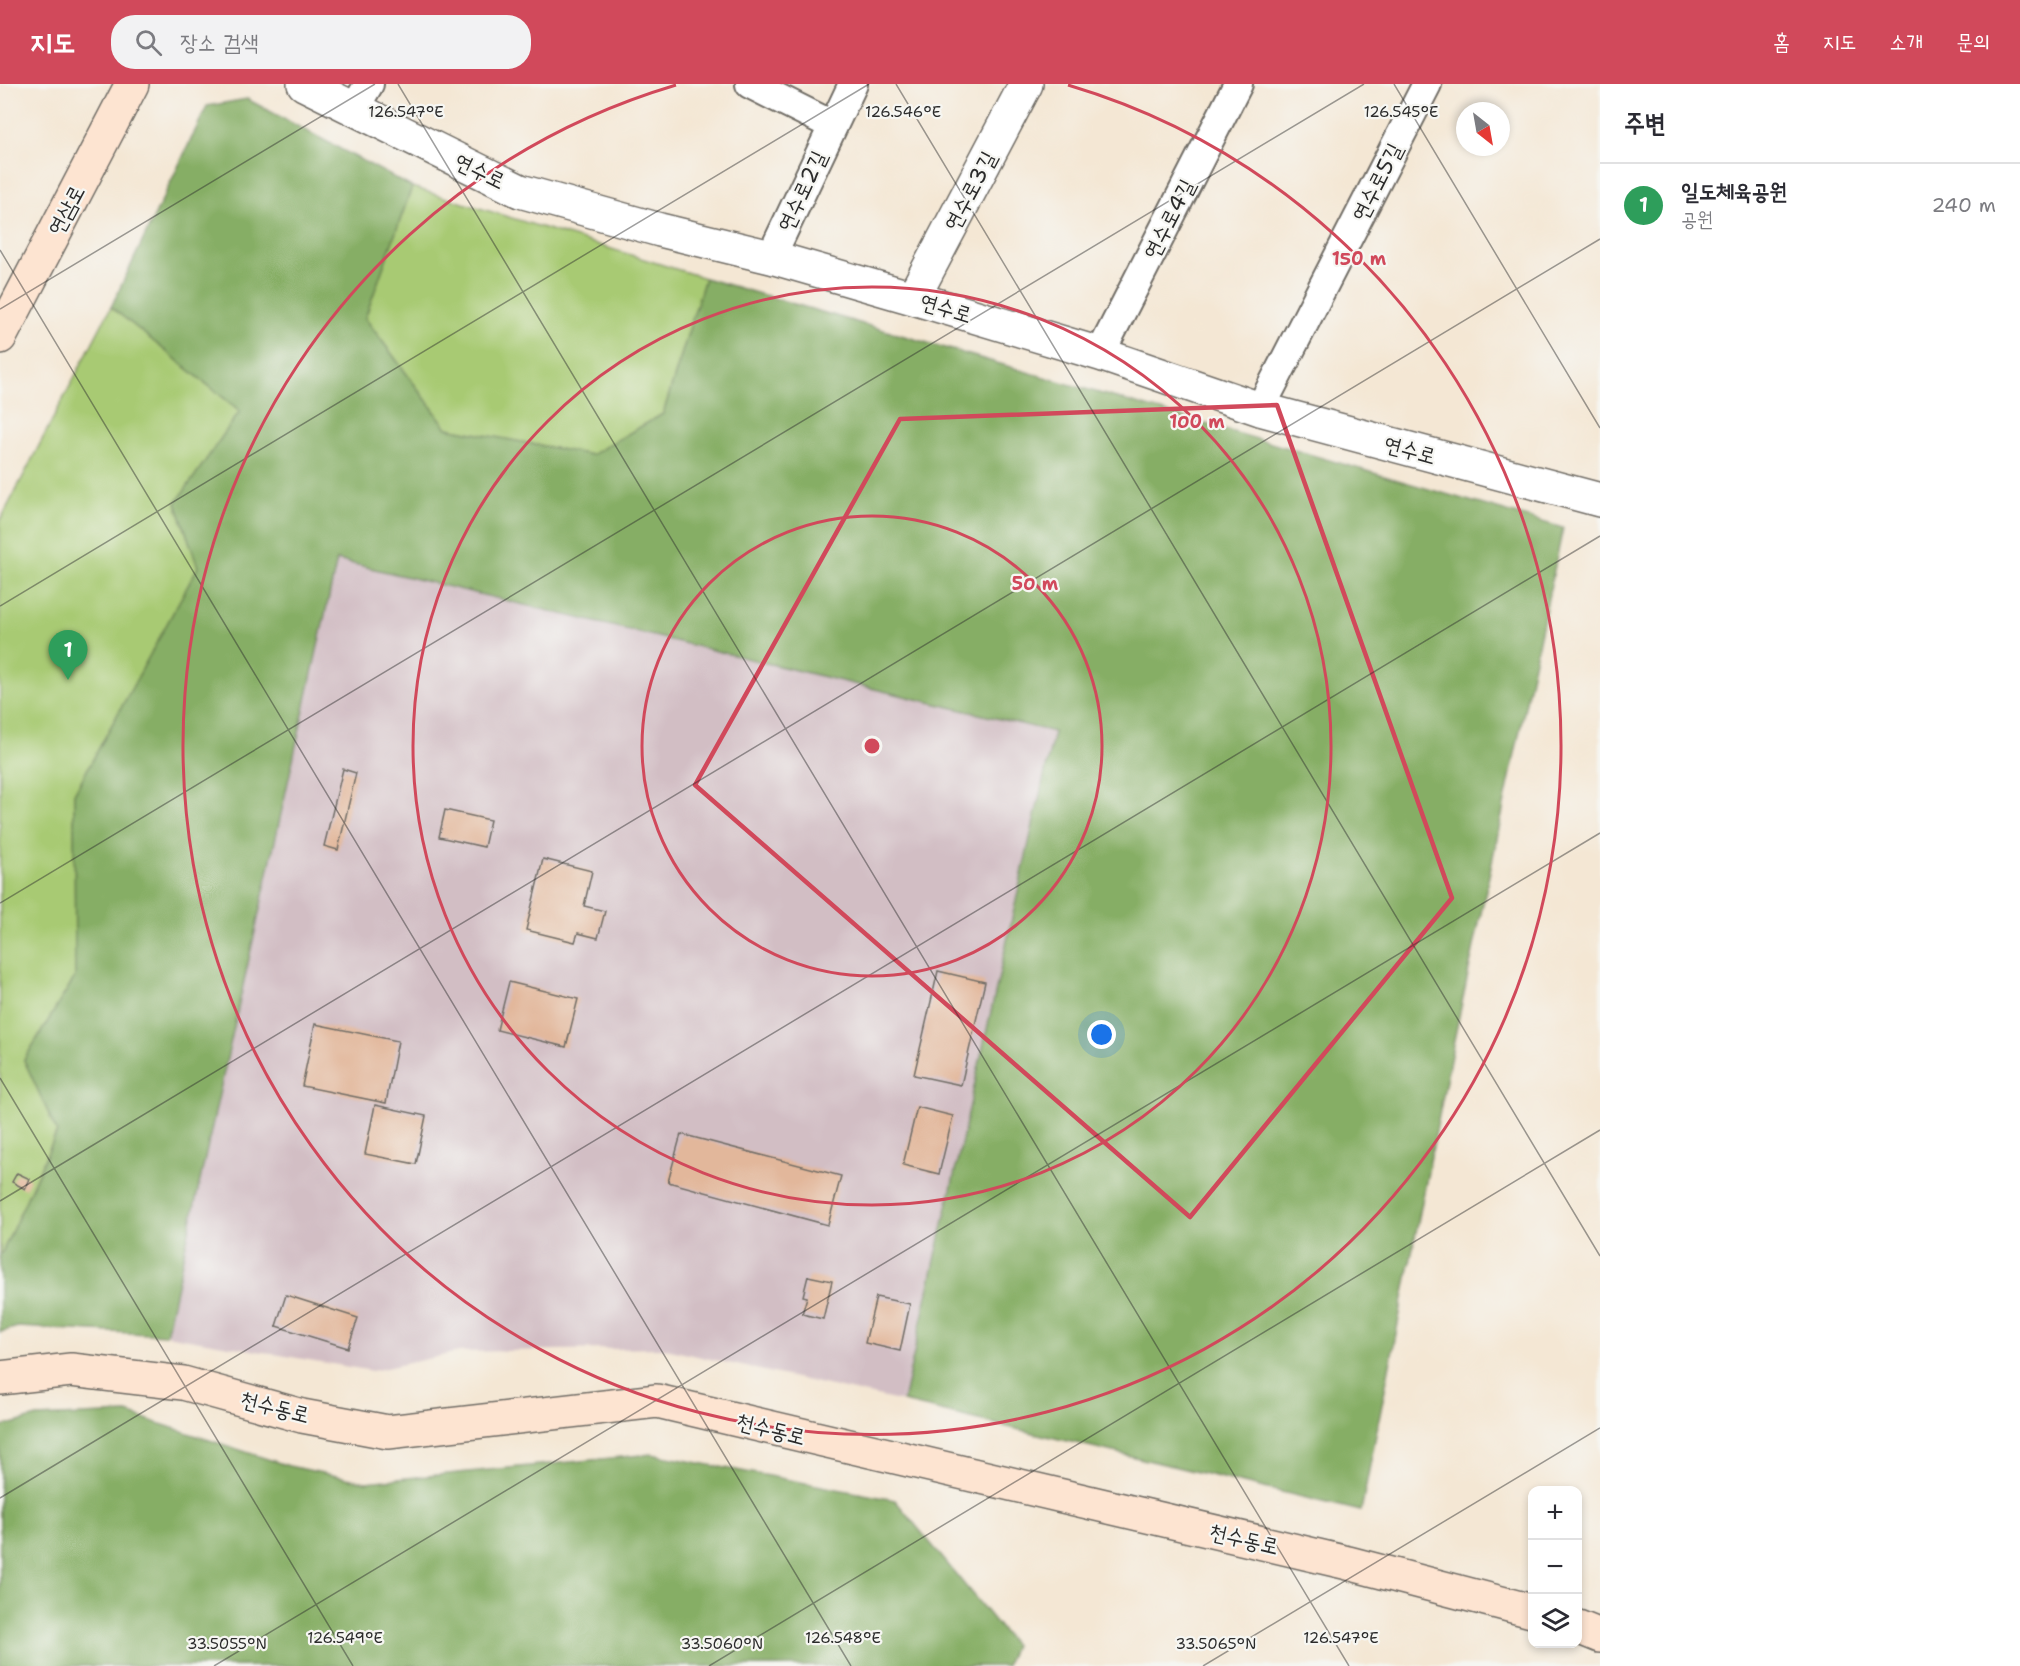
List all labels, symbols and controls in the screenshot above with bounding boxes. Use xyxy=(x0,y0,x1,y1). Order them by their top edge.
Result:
search box xyxy=(111,15,531,69)
text: 지도 xyxy=(30,23,75,61)
icon: search xyxy=(132,26,165,59)
text: 장소 검색 xyxy=(180,28,258,57)
text: 홈 xyxy=(1773,28,1790,56)
text: 지도 xyxy=(1823,28,1856,56)
text: 소개 xyxy=(1889,28,1923,56)
text: 문의 xyxy=(1956,28,1990,56)
text: 126.547°E xyxy=(368,102,444,122)
text: 126.546°E xyxy=(865,102,941,122)
text: 126.545°E xyxy=(1364,102,1438,122)
north arrow xyxy=(1456,102,1510,156)
text: 주변 xyxy=(1624,105,1666,140)
street label: 연수로5길 xyxy=(1345,138,1409,226)
street label: 연수로 xyxy=(450,146,510,196)
street label: 연수로2길 xyxy=(771,146,833,236)
street label: 연수로3길 xyxy=(937,146,1003,236)
street label: 연수로4길 xyxy=(1137,174,1202,264)
text: 일도체육공원 xyxy=(1681,177,1787,206)
street label: 연삼로 xyxy=(41,180,91,240)
text: 1 xyxy=(1639,192,1648,218)
text: 240 m xyxy=(1931,192,1996,218)
text: 공원 xyxy=(1681,206,1713,232)
text: 150 m xyxy=(1332,247,1387,271)
street label: 연수로 xyxy=(916,286,976,330)
text: 100 m xyxy=(1169,410,1225,434)
street label: 연수로 xyxy=(1381,429,1439,471)
text: 50 m xyxy=(1012,572,1059,596)
pin: 1 xyxy=(48,630,88,680)
centre of rings xyxy=(862,736,882,756)
your location xyxy=(1087,1020,1116,1049)
street label: 천수동로 xyxy=(237,1384,313,1430)
street label: 천수동로 xyxy=(733,1406,809,1452)
map controls xyxy=(1528,1486,1582,1648)
button: + xyxy=(1528,1486,1582,1540)
street label: 천수동로 xyxy=(1206,1517,1282,1561)
button: − xyxy=(1528,1540,1582,1594)
button: layers xyxy=(1528,1594,1582,1648)
text: 126.549°E xyxy=(307,1628,383,1648)
text: 126.548°E xyxy=(805,1628,881,1648)
text: 126.547°E xyxy=(1303,1628,1379,1648)
text: 33.5055°N xyxy=(187,1634,267,1654)
text: 33.5060°N xyxy=(681,1634,763,1654)
text: 33.5065°N xyxy=(1175,1634,1257,1654)

